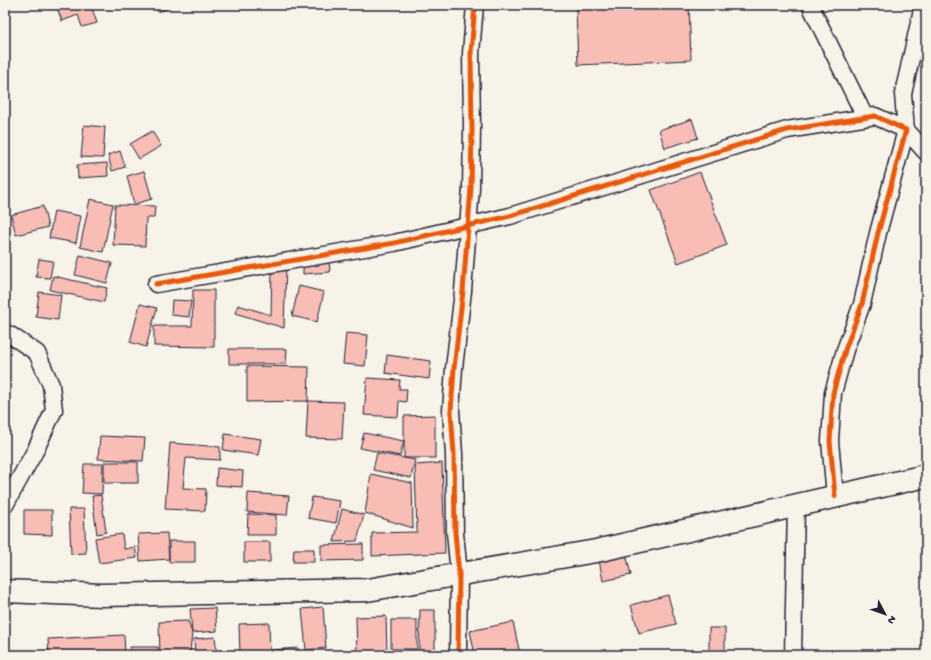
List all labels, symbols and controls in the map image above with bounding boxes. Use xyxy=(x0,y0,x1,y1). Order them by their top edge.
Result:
north arrow xyxy=(865,594,905,634)
text: N xyxy=(884,613,898,626)

